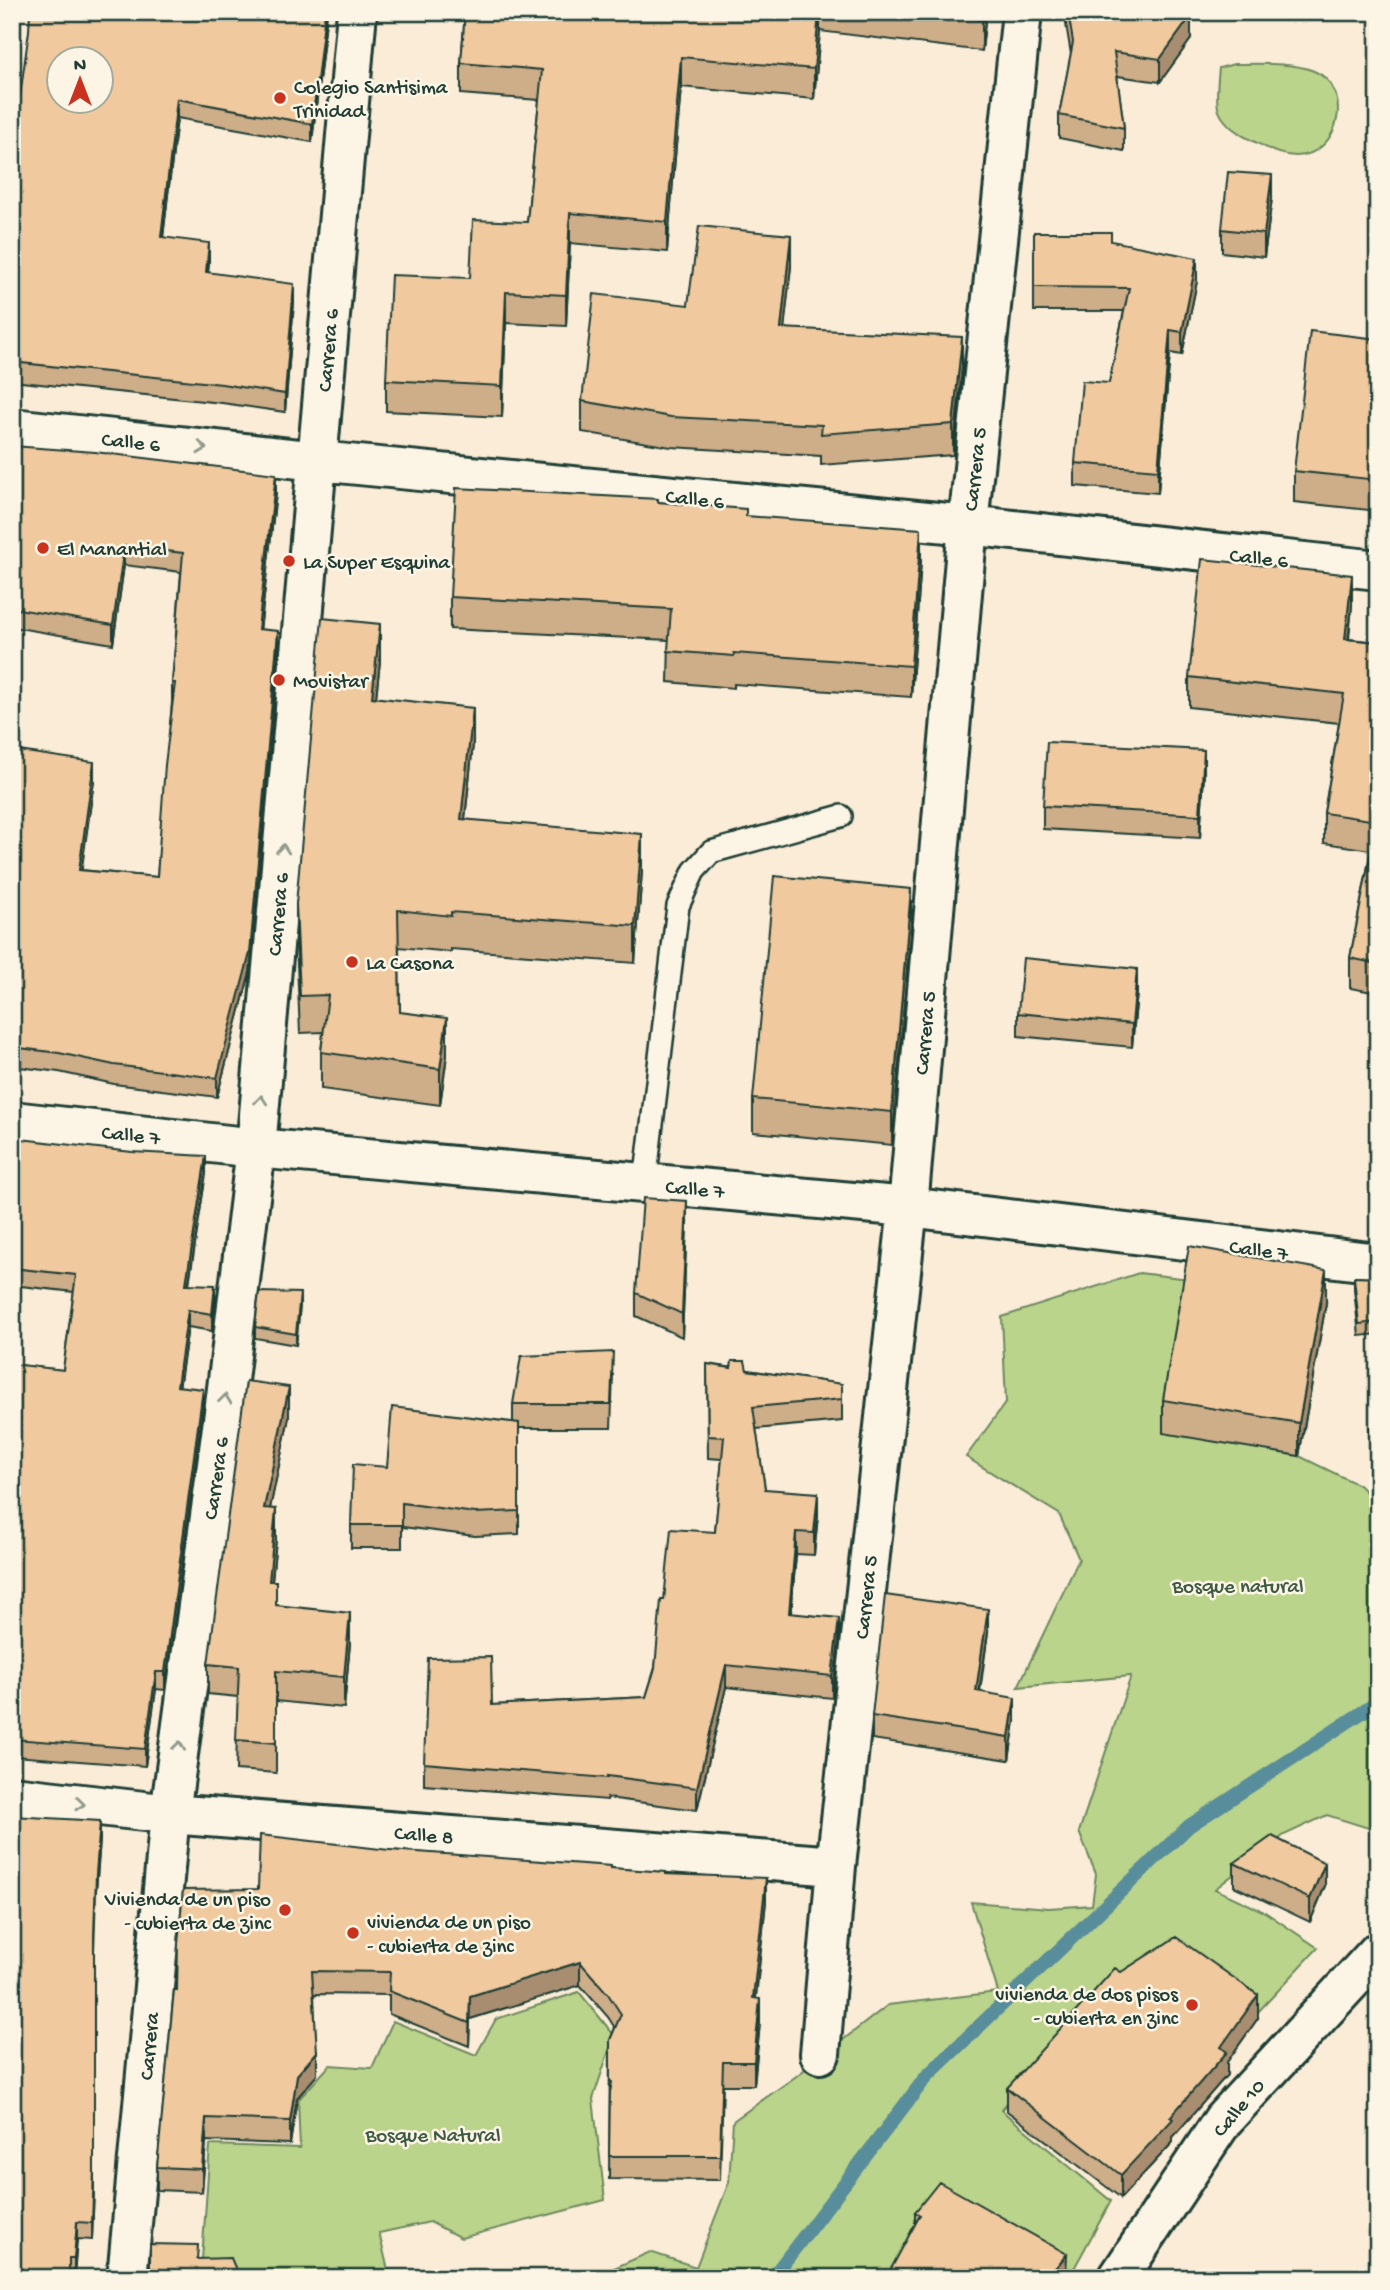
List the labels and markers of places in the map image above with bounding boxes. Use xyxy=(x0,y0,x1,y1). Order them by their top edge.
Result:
place label: Colegio Santisima Trinidad xyxy=(293,77,449,126)
marker: Colegio Santisima Trinidad xyxy=(272,90,288,106)
place label: El Manantial xyxy=(57,539,167,564)
marker: El Manantial xyxy=(35,540,51,556)
place label: La Super Esquina xyxy=(303,552,451,577)
marker: La Super Esquina xyxy=(281,553,297,569)
place label: Movistar xyxy=(293,671,369,696)
marker: Movistar xyxy=(271,672,287,688)
place label: La Casona xyxy=(366,953,455,978)
marker: La Casona xyxy=(344,954,360,970)
place label: Vivienda de un piso - cubierta de zinc xyxy=(104,1889,272,1938)
marker: Vivienda de un piso - cubierta de zinc xyxy=(277,1902,293,1918)
place label: vivienda de un piso - cubierta de zinc xyxy=(367,1912,531,1961)
marker: vivienda de un piso - cubierta de zinc xyxy=(345,1925,361,1941)
place label: vivienda de dos pisos - cubierta en zinc xyxy=(995,1984,1179,2033)
marker: vivienda de dos pisos - cubierta en zinc xyxy=(1184,1997,1200,2013)

